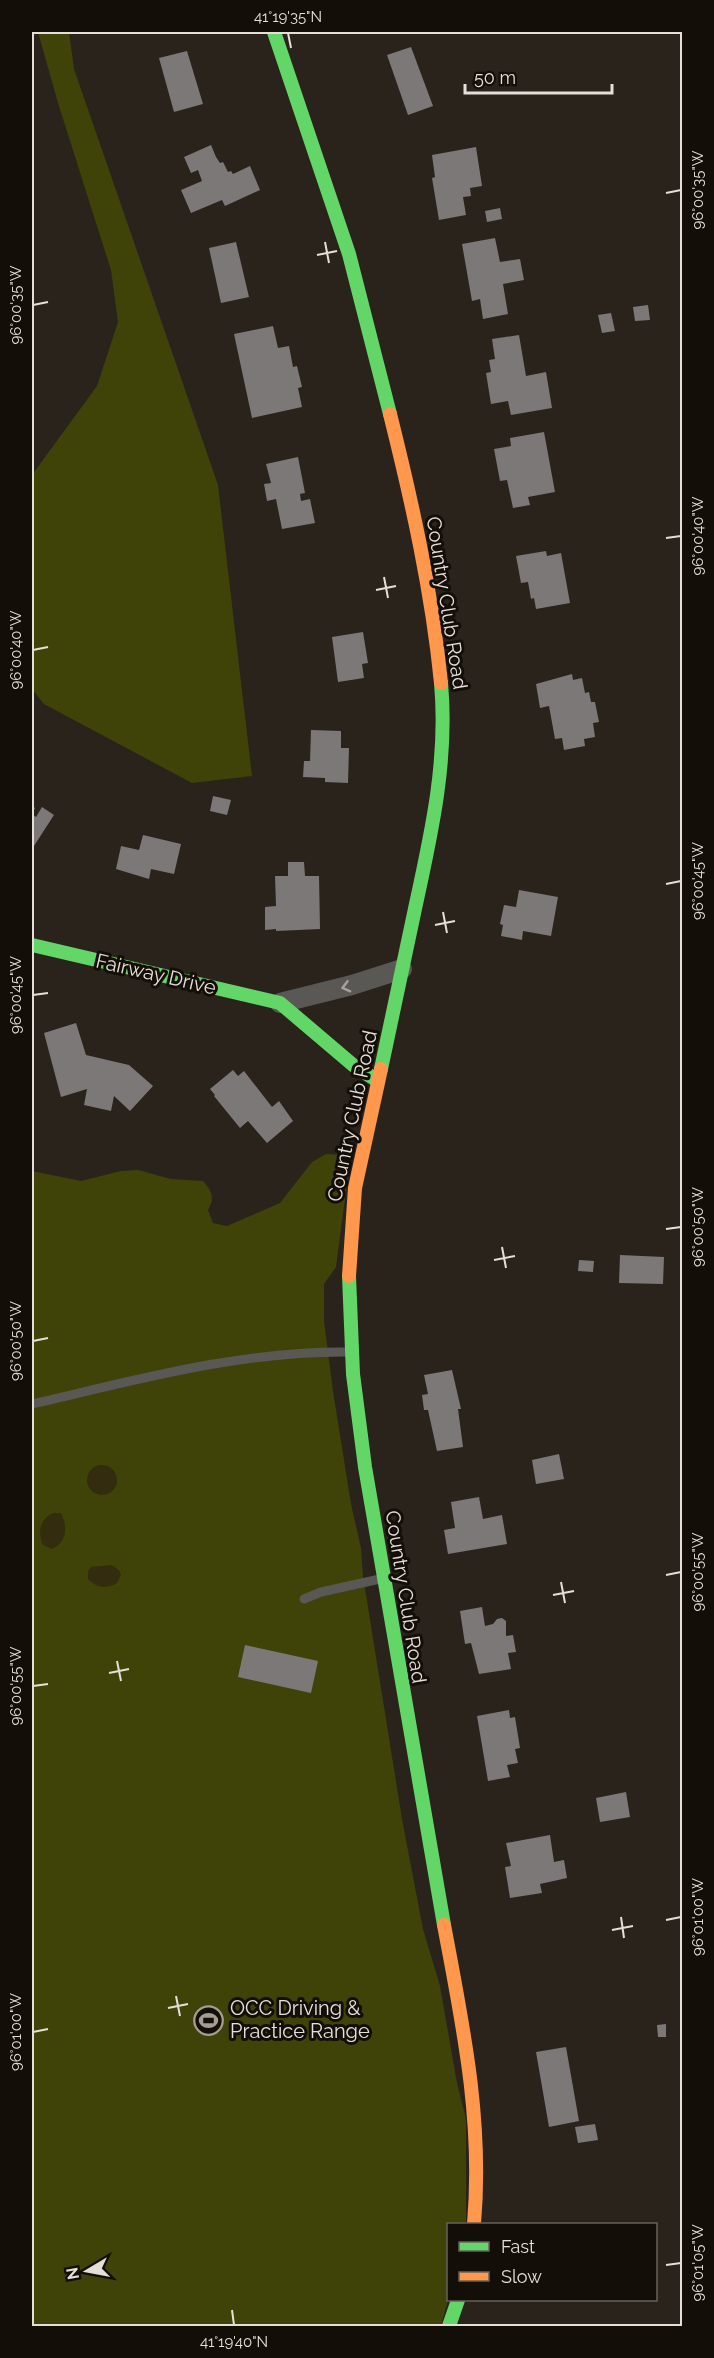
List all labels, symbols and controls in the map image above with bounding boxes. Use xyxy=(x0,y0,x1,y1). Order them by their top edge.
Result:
text: 41°19'35"N xyxy=(254,8,322,26)
scale bar xyxy=(465,57,612,95)
text: 50 m xyxy=(474,67,516,88)
text: 96°00'35"W xyxy=(689,150,707,229)
text: 96°00'35"W xyxy=(7,265,25,344)
text: 96°00'40"W xyxy=(689,496,707,576)
street label: Country Club Road xyxy=(421,515,473,691)
text: 96°00'40"W xyxy=(7,610,25,690)
text: 96°00'45"W xyxy=(689,842,707,920)
street label: Fairway Drive xyxy=(94,949,219,1000)
text: 96°00'45"W xyxy=(7,956,25,1034)
one-way arrow xyxy=(341,979,351,992)
street label: Country Club Road xyxy=(322,1028,382,1204)
text: 96°00'50"W xyxy=(689,1187,707,1267)
text: 96°00'50"W xyxy=(7,1301,25,1381)
street label: Country Club Road xyxy=(380,1509,432,1685)
text: 96°00'55"W xyxy=(689,1532,707,1611)
text: 96°00'55"W xyxy=(7,1646,25,1725)
text: 96°01'00"W xyxy=(689,1878,707,1956)
text: 96°01'00"W xyxy=(7,1993,25,2071)
place label: OCC Driving & Practice Range xyxy=(230,1996,370,2043)
sports icon: OCC Driving & Practice Range xyxy=(193,2004,225,2036)
legend xyxy=(447,2223,657,2301)
text: 96°01'05"W xyxy=(689,2224,707,2302)
text: Fast xyxy=(501,2236,535,2257)
north arrow xyxy=(57,2241,117,2301)
text: N xyxy=(62,2266,83,2281)
text: Slow xyxy=(501,2266,542,2287)
text: 41°19'40"N xyxy=(200,2333,268,2351)

